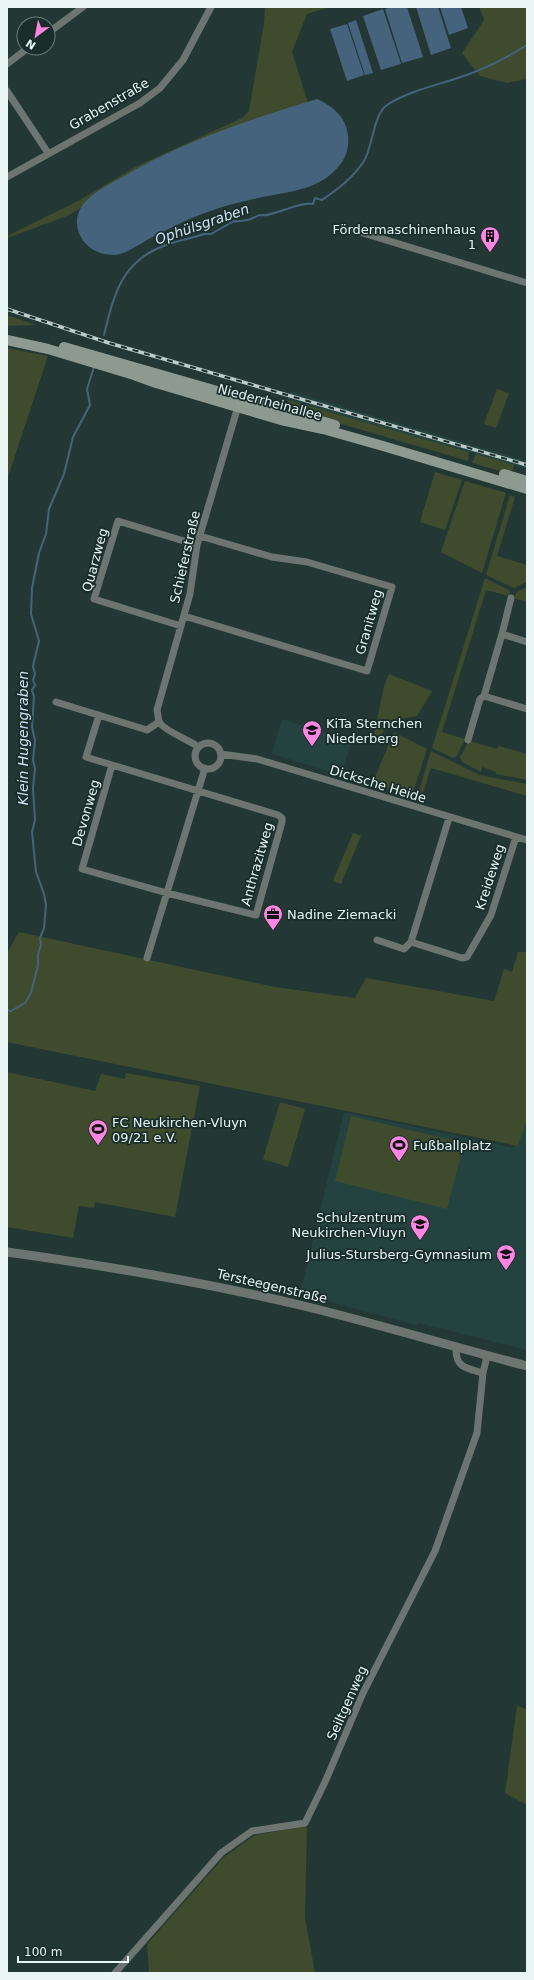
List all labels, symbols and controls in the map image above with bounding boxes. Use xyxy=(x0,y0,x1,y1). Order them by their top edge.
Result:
north arrow xyxy=(16,16,56,56)
text: N xyxy=(24,36,38,52)
street label: Grabenstraße xyxy=(67,75,151,133)
water label: Ophülsgraben xyxy=(153,200,251,248)
place label: Fördermaschinenhaus 1 xyxy=(332,222,476,252)
building icon: Fördermaschinenhaus 1 xyxy=(479,225,501,253)
street label: Niederrheinallee xyxy=(216,381,324,423)
street label: Schieferstraße xyxy=(167,509,203,605)
street label: Quarzweg xyxy=(79,526,111,594)
street label: Granitweg xyxy=(353,588,385,656)
water label: Klein Hugengraben xyxy=(15,671,31,805)
place label: KiTa Sternchen Niederberg xyxy=(326,716,422,746)
school or university icon: KiTa Sternchen Niederberg xyxy=(301,719,323,747)
street label: Dicksche Heide xyxy=(328,762,428,806)
street label: Devonweg xyxy=(69,778,103,848)
street label: Anthrazitweg xyxy=(238,821,276,907)
street label: Kreideweg xyxy=(472,842,508,912)
office icon: Nadine Ziemacki xyxy=(262,903,284,931)
place label: Nadine Ziemacki xyxy=(287,907,396,922)
place label: FC Neukirchen-Vluyn 09/21 e.V. xyxy=(112,1115,247,1145)
sports icon: FC Neukirchen-Vluyn 09/21 e.V. xyxy=(87,1118,109,1146)
sports icon: Fußballplatz xyxy=(388,1134,410,1162)
place label: Fußballplatz xyxy=(413,1138,492,1153)
place label: Schulzentrum Neukirchen-Vluyn xyxy=(292,1210,406,1240)
school or university icon: Schulzentrum Neukirchen-Vluyn xyxy=(409,1213,431,1241)
school or university icon: Julius-Stursberg-Gymnasium xyxy=(495,1243,517,1271)
place label: Julius-Stursberg-Gymnasium xyxy=(306,1247,492,1262)
street label: Tersteegenstraße xyxy=(214,1266,329,1306)
street label: Seiltgenweg xyxy=(324,1663,370,1743)
scale bar xyxy=(18,1938,128,1964)
text: 100 m xyxy=(24,1945,62,1959)

